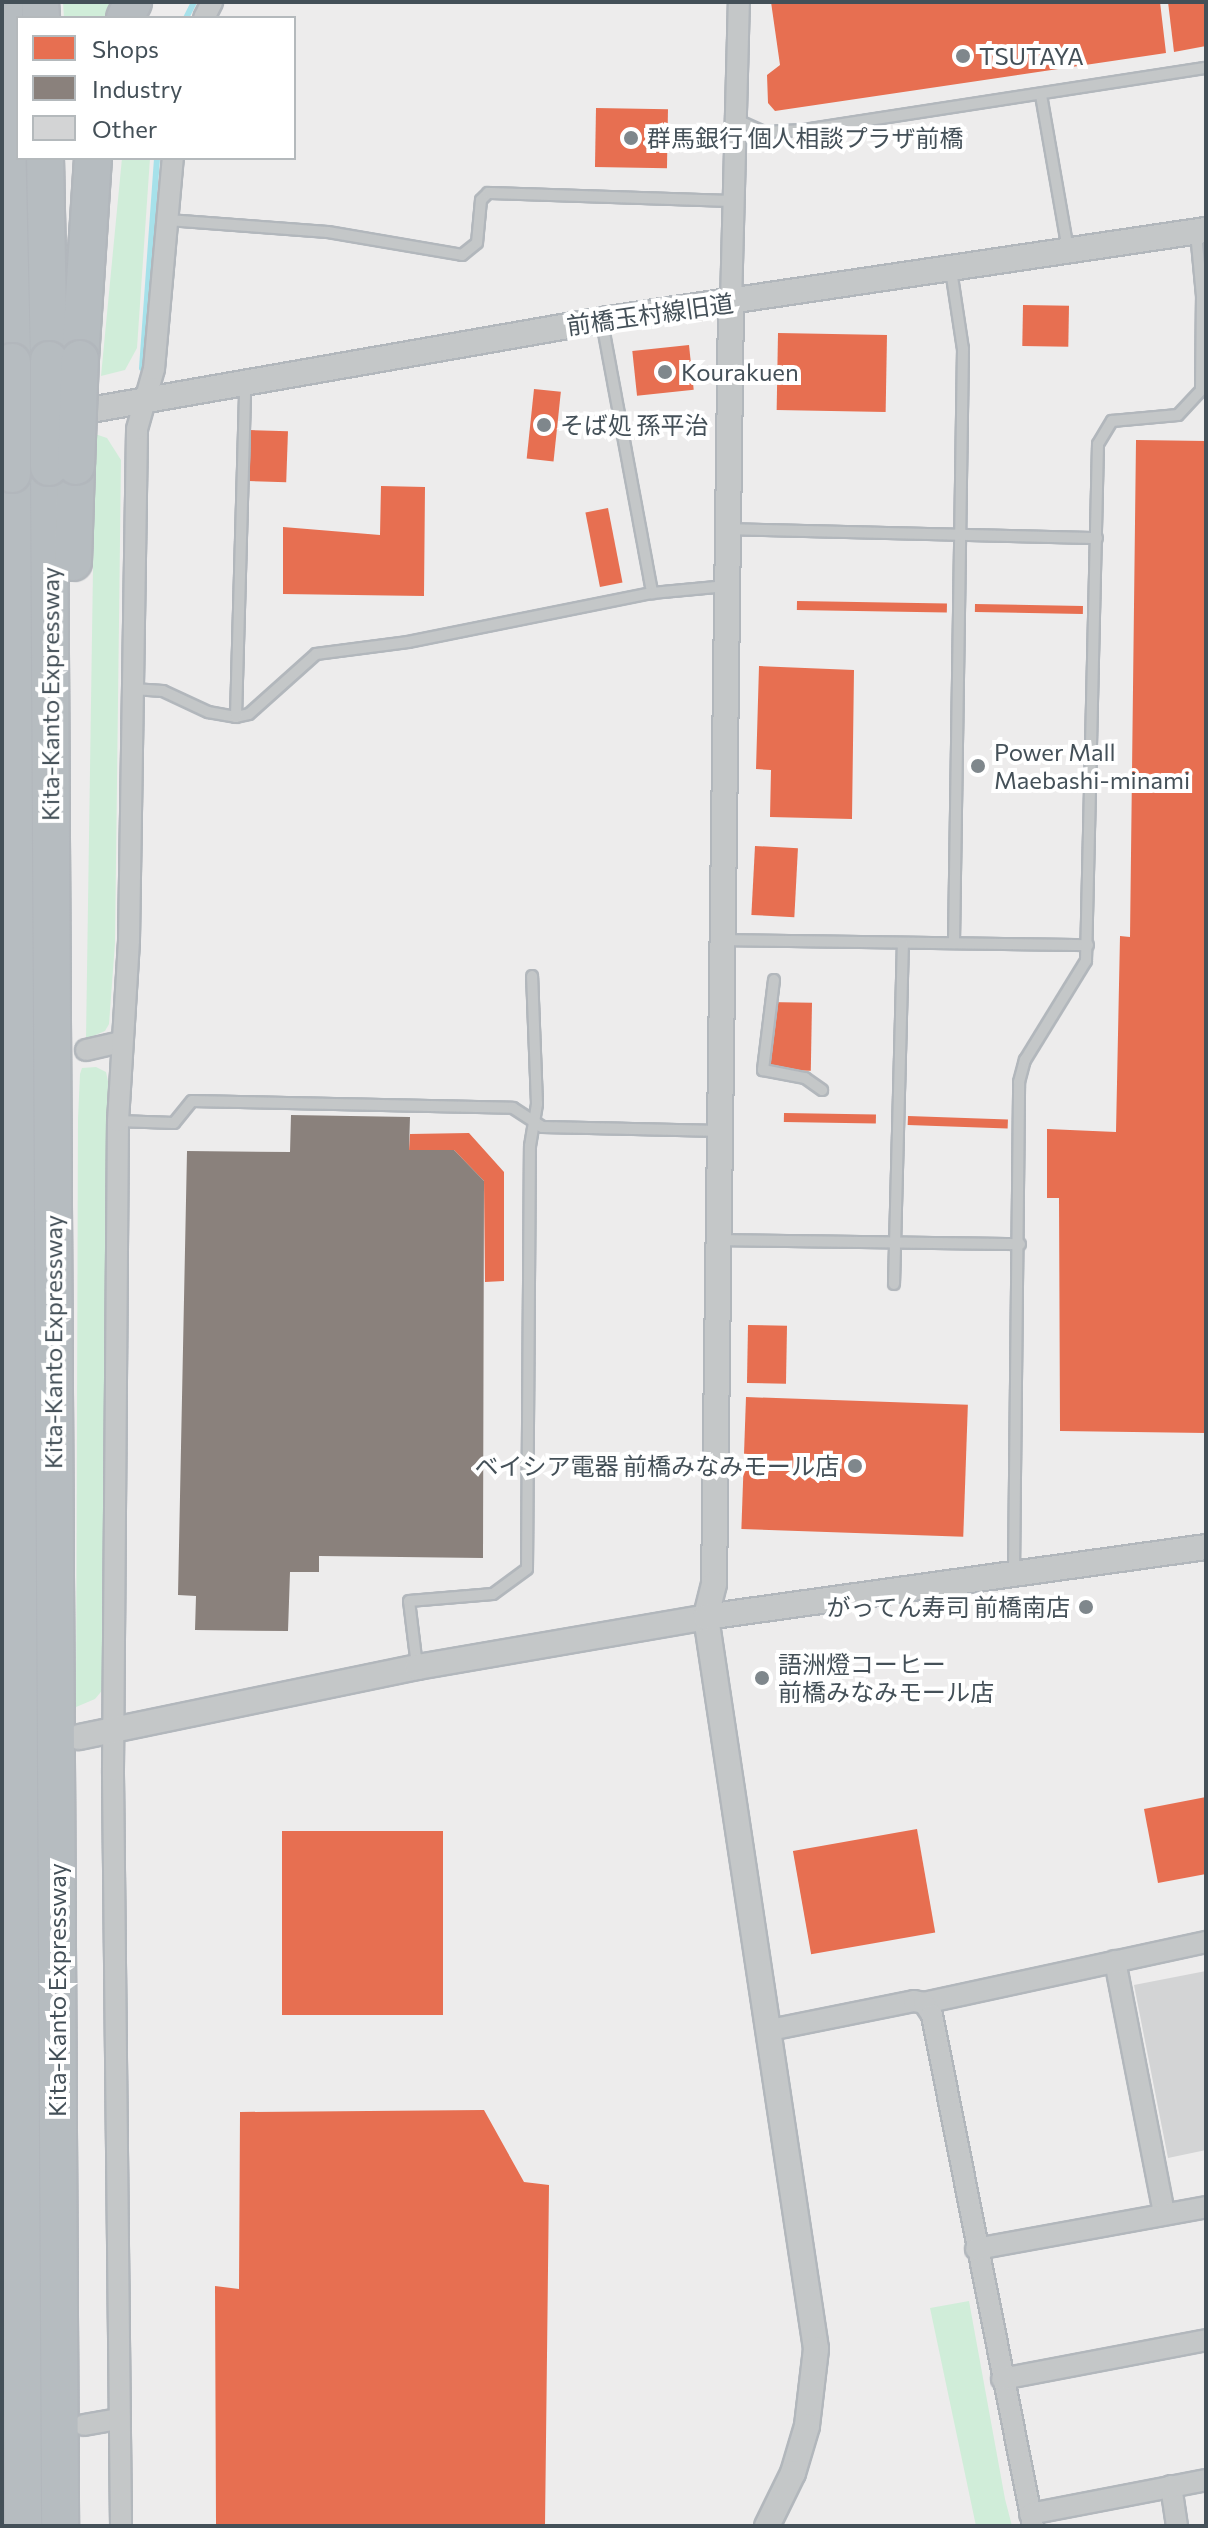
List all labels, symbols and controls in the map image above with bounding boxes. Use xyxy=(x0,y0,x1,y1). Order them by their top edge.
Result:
legend xyxy=(16,16,296,160)
text: Shops xyxy=(92,34,159,63)
place label: TSUTAYA xyxy=(979,42,1084,70)
marker: TSUTAYA xyxy=(954,47,972,65)
text: Industry xyxy=(92,74,182,103)
text: Other xyxy=(92,114,157,143)
place label: 群馬銀行 個人相談プラザ前橋 xyxy=(647,124,964,152)
marker: 群馬銀行 個人相談プラザ前橋 xyxy=(622,129,640,147)
street label: 前橋玉村線旧道 xyxy=(565,288,735,340)
place label: Kourakuen xyxy=(681,358,799,386)
marker: Kourakuen xyxy=(656,363,674,381)
place label: そば処 孫平治 xyxy=(560,411,709,439)
marker: そば処 孫平治 xyxy=(535,416,553,434)
street label: Kita-Kanto Expressway xyxy=(36,567,64,821)
place label: Power Mall Maebashi-minami xyxy=(994,738,1190,794)
marker: Power Mall Maebashi-minami xyxy=(969,757,987,775)
street label: Kita-Kanto Expressway xyxy=(39,1215,67,1469)
place label: ベイシア電器 前橋みなみモール店 xyxy=(474,1452,839,1480)
marker: ベイシア電器 前橋みなみモール店 xyxy=(846,1457,864,1475)
place label: がってん寿司 前橋南店 xyxy=(825,1593,1070,1621)
marker: がってん寿司 前橋南店 xyxy=(1077,1598,1095,1616)
place label: 語洲燈コーヒー 前橋みなみモール店 xyxy=(778,1650,994,1706)
marker: 語洲燈コーヒー 前橋みなみモール店 xyxy=(753,1669,771,1687)
street label: Kita-Kanto Expressway xyxy=(43,1863,71,2117)

